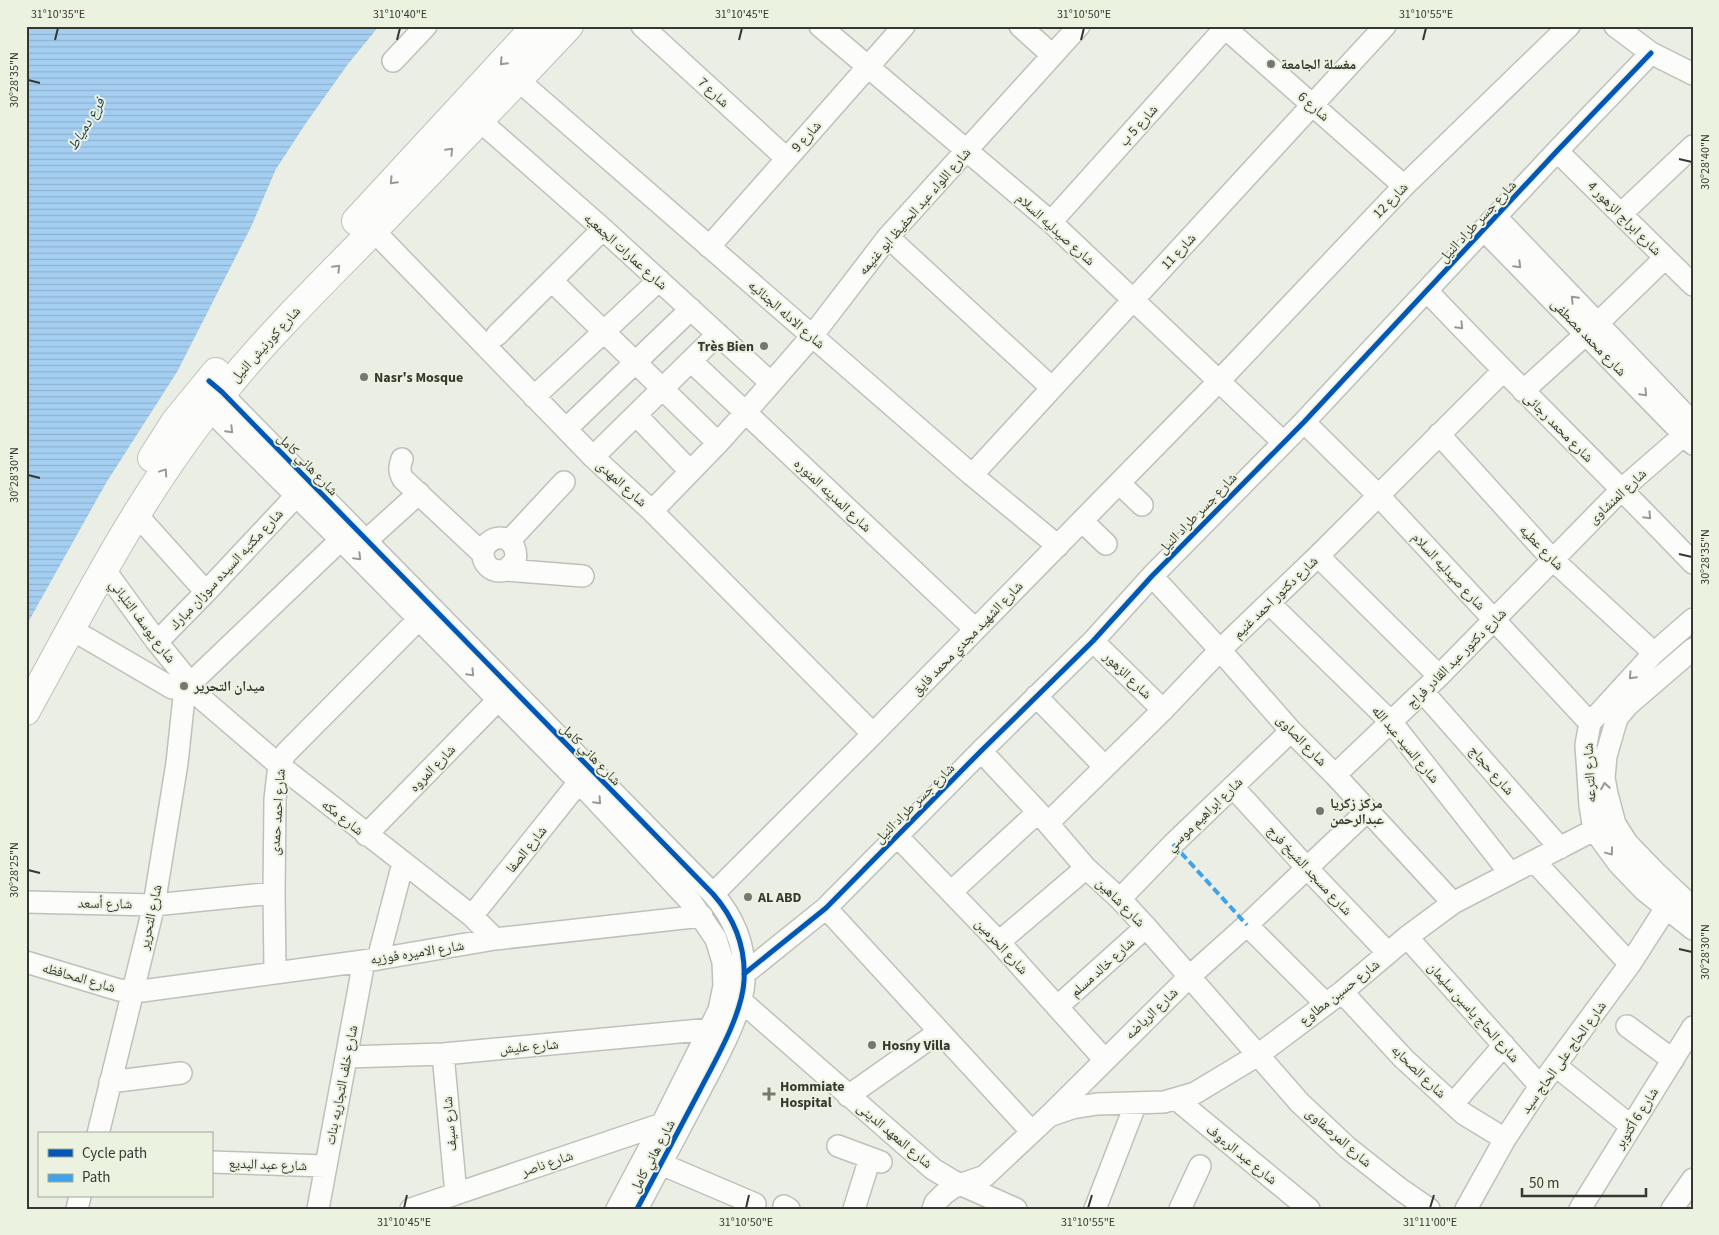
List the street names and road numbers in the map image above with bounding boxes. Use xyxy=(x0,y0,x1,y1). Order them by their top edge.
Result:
street label: شارع 7 xyxy=(693,73,733,112)
street label: شارع 6 xyxy=(1293,87,1334,126)
street label: شارع 5 ب xyxy=(1115,100,1163,151)
street label: شارع 9 xyxy=(787,116,826,157)
street label: شارع اللواء عبد الحفيظ ابو غنيمه xyxy=(854,144,976,280)
street label: شارع جسر طراد النيل xyxy=(1434,176,1521,267)
street label: شارع ابراج الزهور 4 xyxy=(1583,177,1666,260)
street label: شارع 12 xyxy=(1368,178,1413,223)
street label: شارع صيدليه السلام xyxy=(1011,189,1099,271)
street label: شارع عمارات الجمعيه xyxy=(579,209,672,295)
street label: شارع 11 xyxy=(1157,229,1201,274)
street label: شارع الادله الجنائيه xyxy=(743,276,829,354)
street label: شارع محمد مصطفى xyxy=(1546,294,1631,381)
street label: شارع كورنيش النيل xyxy=(226,302,306,387)
street label: شارع محمد رجائى xyxy=(1519,388,1598,467)
street label: شارع هاني كامل xyxy=(272,429,342,501)
street label: شارع المدينه المنوره xyxy=(789,454,876,537)
street label: شارع المهدى xyxy=(592,456,651,512)
street label: شارع المنشاوى xyxy=(1584,464,1651,529)
street label: شارع جسر طراد النيل xyxy=(1154,468,1242,559)
street label: شارع مكتبه السيده سوزان مبارك xyxy=(165,505,288,635)
street label: شارع عطيه xyxy=(1514,520,1568,575)
street label: شارع صيدليه السلام xyxy=(1407,528,1490,615)
street label: شارع دكتور احمد غنيم xyxy=(1229,552,1323,644)
street label: شارع يوسف التلباني xyxy=(104,576,180,668)
street label: شارع الشهيد مجدي محمد فايق xyxy=(907,577,1028,701)
street label: شارع دكتور عبد القادر فراج xyxy=(1402,604,1511,713)
street label: شارع الزهور xyxy=(1098,647,1156,704)
street label: شارع السيد عبد الله xyxy=(1367,701,1444,788)
street label: شارع الصاوى xyxy=(1271,710,1331,771)
street label: شارع هاني كامل xyxy=(555,719,625,791)
street label: شارع المروه xyxy=(405,740,461,797)
street label: شارع حجاج xyxy=(1464,741,1519,800)
street label: شارع الترعه xyxy=(1578,743,1602,803)
street label: شارع جسر طراد النيل xyxy=(870,759,959,848)
street label: شارع احمد حمدى xyxy=(265,768,291,856)
street label: شارع ابراهيم موسي xyxy=(1162,773,1248,857)
street label: شارع مكه xyxy=(317,795,368,841)
street label: شارع مسجد الشيخ فرج xyxy=(1262,821,1356,920)
street label: شارع الصفا xyxy=(502,822,552,878)
street label: شارع شاهين xyxy=(1091,874,1149,932)
street label: شارع التحرير xyxy=(134,883,168,953)
street label: شارع أسعد xyxy=(78,894,132,914)
street label: شارع الحرمين xyxy=(970,914,1033,979)
street label: شارع خالد مسلم xyxy=(1066,933,1139,1002)
street label: شارع الاميره فوزيه xyxy=(369,936,465,970)
street label: شارع حسين مطاوع xyxy=(1295,955,1384,1031)
street label: شارع المحافظه xyxy=(40,958,118,998)
street label: شارع الحاج ياسين سليمان xyxy=(1423,958,1524,1067)
street label: شارع الرياضه xyxy=(1121,983,1183,1044)
street label: شارع الحاج على الحاج سيد xyxy=(1516,997,1612,1118)
street label: شارع خلف التجاريه بنات xyxy=(321,1023,363,1147)
street label: شارع عليش xyxy=(499,1034,559,1060)
street label: شارع الصحابه xyxy=(1386,1040,1450,1103)
street label: شارع 6 أكتوبر xyxy=(1609,1084,1664,1154)
street label: شارع سيف xyxy=(438,1096,462,1152)
street label: شارع المعهد الدينى xyxy=(852,1098,937,1173)
street label: شارع المرصفاوى xyxy=(1301,1103,1376,1172)
street label: شارع هاني كامل xyxy=(625,1116,681,1197)
street label: شارع عبد الرءوف xyxy=(1201,1120,1281,1190)
street label: شارع ناصر xyxy=(518,1146,576,1182)
street label: شارع عبد البديع xyxy=(228,1154,308,1176)

